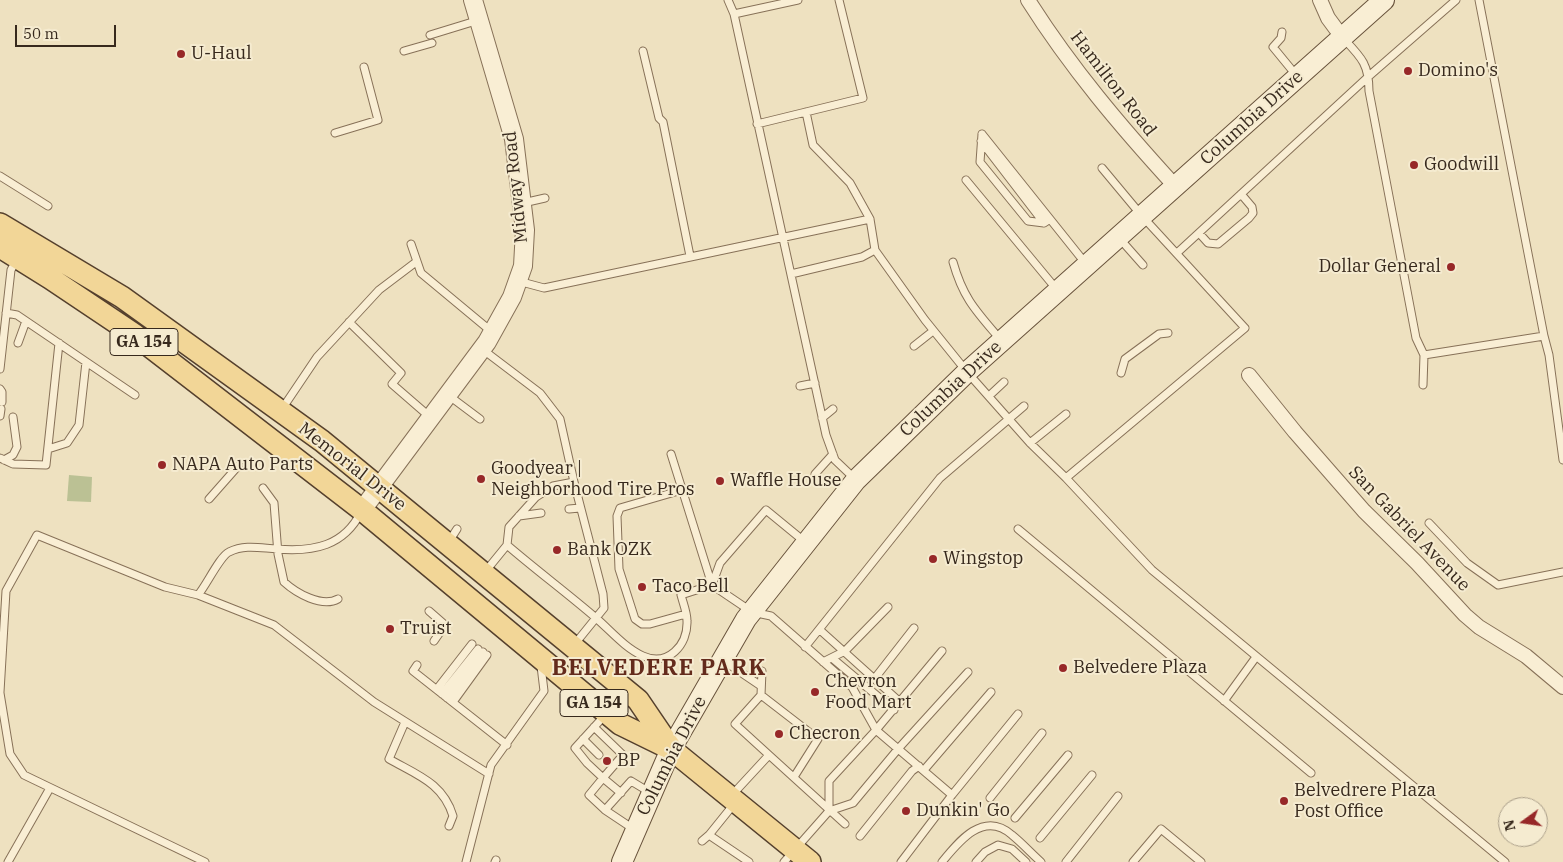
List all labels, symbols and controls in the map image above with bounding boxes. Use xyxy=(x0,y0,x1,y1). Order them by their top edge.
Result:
scale bar xyxy=(18,15,119,47)
text: 50 m xyxy=(23,24,59,43)
street label: Hamilton Road xyxy=(1065,27,1161,141)
place label: U-Haul xyxy=(191,43,252,65)
marker: U-Haul xyxy=(175,48,187,60)
place label: Domino's xyxy=(1418,60,1498,82)
marker: Domino's xyxy=(1402,65,1414,77)
street label: Columbia Drive xyxy=(1196,66,1308,170)
street label: Midway Road xyxy=(499,130,533,244)
place label: Goodwill xyxy=(1424,154,1499,176)
marker: Goodwill xyxy=(1408,159,1420,171)
place label: Dollar General xyxy=(1318,256,1441,278)
marker: Dollar General xyxy=(1445,261,1457,273)
road number: GA 154 xyxy=(110,328,178,356)
street label: Columbia Drive xyxy=(896,336,1006,442)
street label: Memorial Drive xyxy=(294,418,410,516)
place label: NAPA Auto Parts xyxy=(172,454,313,476)
place label: Goodyear | Neighborhood Tire Pros xyxy=(491,458,695,500)
marker: NAPA Auto Parts xyxy=(156,459,168,471)
street label: San Gabriel Avenue xyxy=(1344,462,1474,596)
place label: Waffle House xyxy=(730,470,841,492)
marker: Goodyear | Neighborhood Tire Pros xyxy=(475,473,487,485)
marker: Waffle House xyxy=(714,475,726,487)
place label: Bank OZK xyxy=(567,539,652,561)
marker: Bank OZK xyxy=(551,544,563,556)
place label: Wingstop xyxy=(943,548,1023,570)
marker: Wingstop xyxy=(927,553,939,565)
place label: Taco Bell xyxy=(652,576,729,598)
marker: Taco Bell xyxy=(636,581,648,593)
place label: Truist xyxy=(400,618,452,640)
marker: Truist xyxy=(384,623,396,635)
district label: BELVEDERE PARK xyxy=(550,656,768,682)
place label: Belvedere Plaza xyxy=(1073,657,1207,679)
marker: Belvedere Plaza xyxy=(1057,662,1069,674)
place label: Chevron Food Mart xyxy=(825,671,911,714)
marker: Chevron Food Mart xyxy=(809,686,821,698)
road number: GA 154 xyxy=(560,690,628,716)
street label: Columbia Drive xyxy=(633,693,711,819)
place label: Checron xyxy=(789,723,860,745)
marker: Checron xyxy=(773,728,785,740)
place label: BP xyxy=(617,750,640,772)
marker: BP xyxy=(601,755,613,767)
place label: Belvedrere Plaza Post Office xyxy=(1294,780,1436,822)
marker: Belvedrere Plaza Post Office xyxy=(1278,795,1290,807)
north arrow xyxy=(1498,797,1548,847)
place label: Dunkin' Go xyxy=(916,800,1010,822)
marker: Dunkin' Go xyxy=(900,805,912,817)
text: N xyxy=(1499,818,1519,833)

